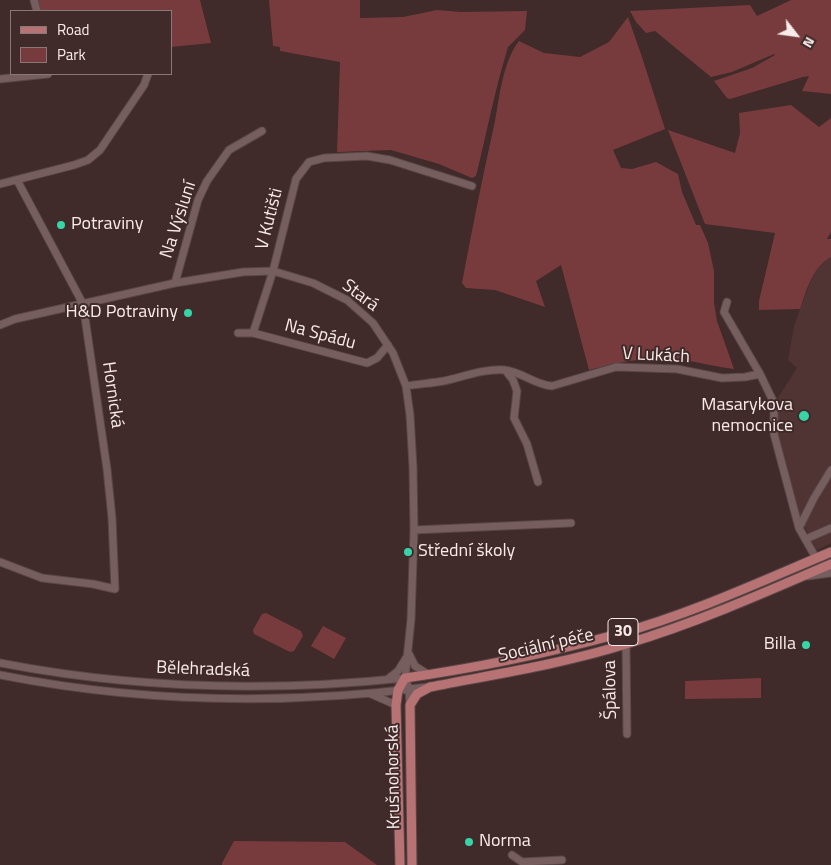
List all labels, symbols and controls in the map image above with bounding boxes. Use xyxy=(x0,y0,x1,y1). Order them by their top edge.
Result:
legend xyxy=(10,10,172,75)
north arrow xyxy=(771,10,821,60)
text: Road xyxy=(57,18,89,41)
text: N xyxy=(798,33,821,52)
text: Park xyxy=(57,43,86,66)
street label: Na Výsluní xyxy=(156,179,202,261)
street label: V Kutišti xyxy=(252,186,288,252)
place label: Potraviny xyxy=(71,214,143,236)
marker: Potraviny xyxy=(55,219,67,231)
street label: Stará xyxy=(337,275,383,317)
place label: H&D Potraviny xyxy=(66,302,178,324)
marker: H&D Potraviny xyxy=(182,307,194,319)
street label: Na Spádu xyxy=(282,315,358,355)
street label: V Lukách xyxy=(622,343,690,369)
street label: Hornická xyxy=(97,360,127,430)
place label: Masarykova nemocnice xyxy=(701,395,793,438)
marker: Masarykova nemocnice xyxy=(797,409,811,423)
place label: Střední školy xyxy=(418,541,515,563)
marker: Střední školy xyxy=(402,546,414,558)
road number: 30 xyxy=(608,618,638,646)
street label: Sociální péče xyxy=(496,625,596,667)
place label: Billa xyxy=(764,634,796,656)
marker: Billa xyxy=(800,639,812,651)
street label: Bělehradská xyxy=(156,658,250,682)
street label: Špálova xyxy=(600,660,622,720)
street label: Krušnohorská xyxy=(382,724,406,830)
place label: Norma xyxy=(479,831,531,853)
marker: Norma xyxy=(463,836,475,848)

